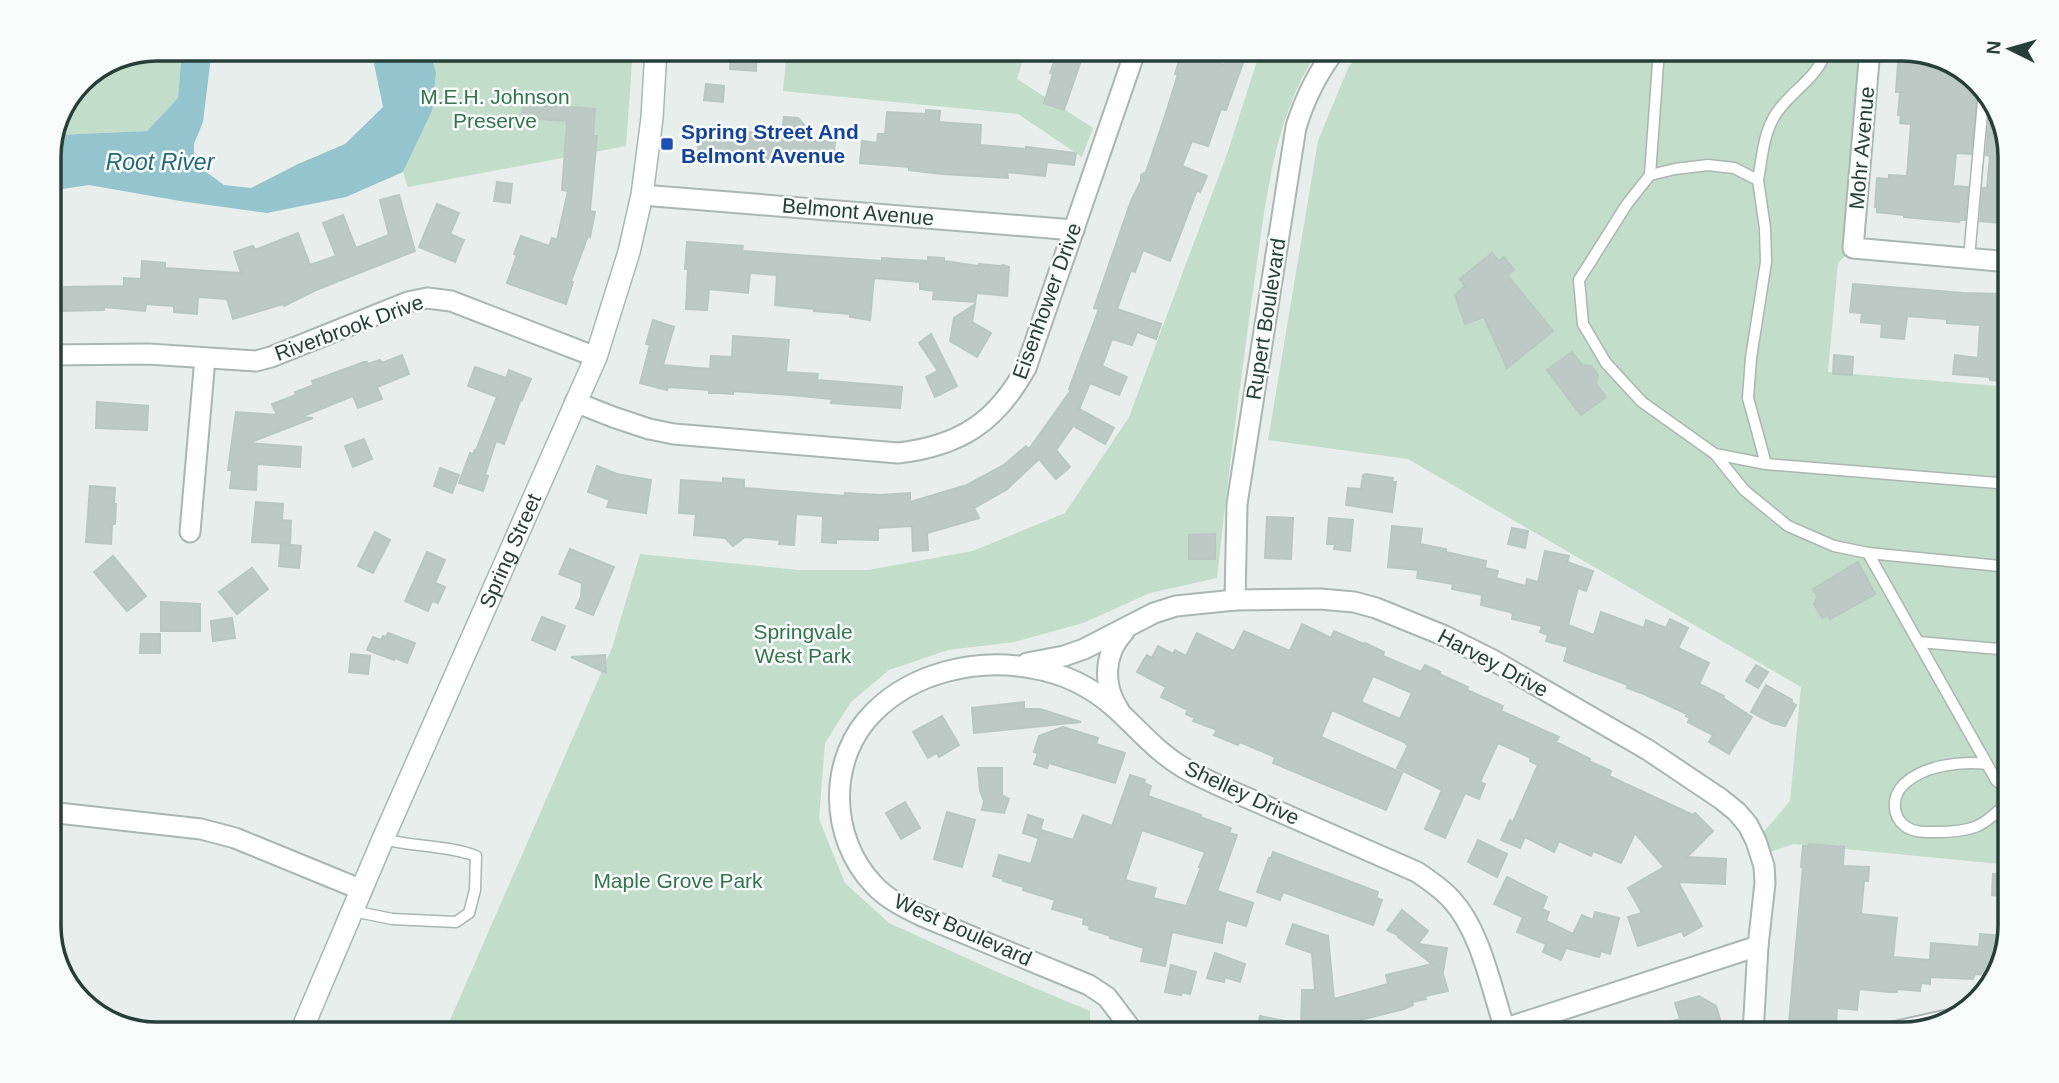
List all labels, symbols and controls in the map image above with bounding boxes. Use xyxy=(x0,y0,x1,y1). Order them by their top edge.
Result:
north arrow xyxy=(1975,14,2045,84)
text: N xyxy=(1983,40,2005,55)
park label: M.E.H. Johnson Preserve xyxy=(420,85,570,132)
street label: Mohr Avenue xyxy=(1845,86,1878,210)
place label: Spring Street And Belmont Avenue xyxy=(681,120,859,167)
marker: Spring Street And Belmont Avenue xyxy=(659,136,675,152)
water label: Root River xyxy=(106,149,216,175)
street label: Belmont Avenue xyxy=(781,193,935,230)
street label: Eisenhower Drive xyxy=(1008,220,1085,382)
street label: Rupert Boulevard xyxy=(1241,236,1290,401)
street label: Riverbrook Drive xyxy=(271,290,426,365)
street label: Spring Street xyxy=(475,490,545,611)
park label: Springvale West Park xyxy=(753,620,853,667)
street label: Harvey Drive xyxy=(1434,624,1552,701)
street label: Shelley Drive xyxy=(1181,756,1303,829)
park label: Maple Grove Park xyxy=(593,869,763,892)
street label: West Boulevard xyxy=(891,889,1035,970)

